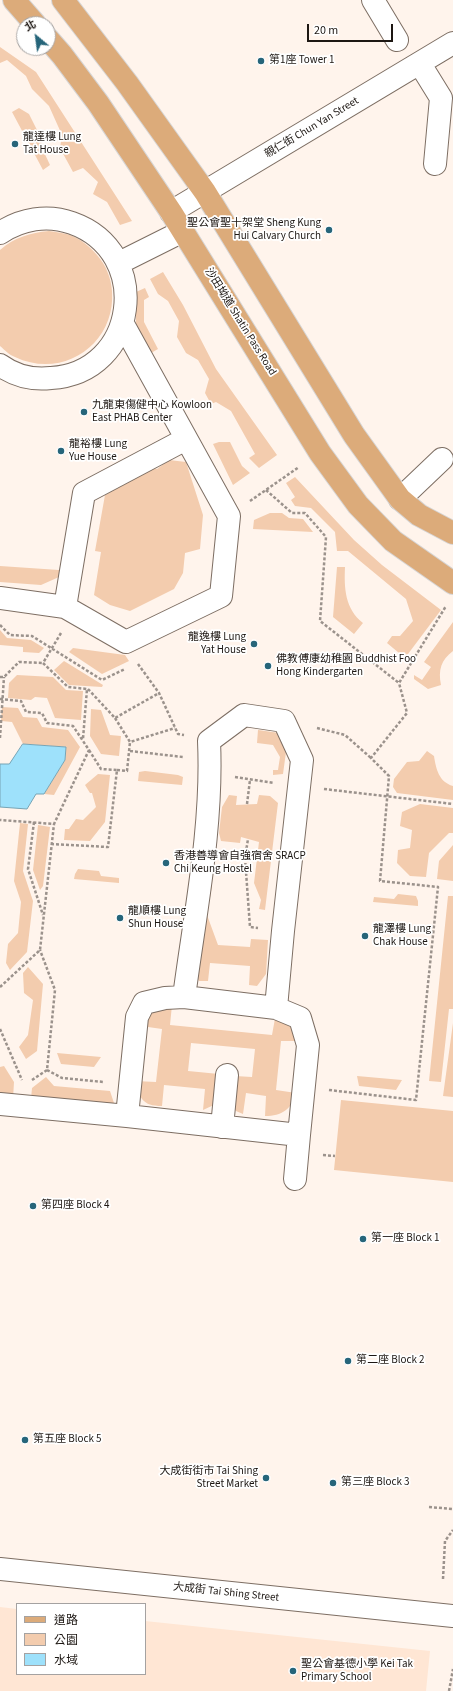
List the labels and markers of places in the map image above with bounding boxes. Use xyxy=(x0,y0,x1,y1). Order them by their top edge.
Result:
place label: 第1座 Tower 1 xyxy=(269,54,335,68)
marker: 第1座 Tower 1 xyxy=(256,56,266,66)
place label: 龍達樓 Lung Tat House xyxy=(23,131,81,157)
marker: 龍達樓 Lung Tat House xyxy=(10,139,20,149)
place label: 聖公會聖十架堂 Sheng Kung Hui Calvary Church xyxy=(187,217,321,243)
marker: 聖公會聖十架堂 Sheng Kung Hui Calvary Church xyxy=(324,225,334,235)
place label: 九龍東傷健中心 Kowloon East PHAB Center xyxy=(92,399,212,425)
marker: 九龍東傷健中心 Kowloon East PHAB Center xyxy=(79,407,89,417)
place label: 龍裕樓 Lung Yue House xyxy=(69,438,127,464)
marker: 龍裕樓 Lung Yue House xyxy=(56,446,66,456)
place label: 龍逸樓 Lung Yat House xyxy=(188,631,246,657)
marker: 龍逸樓 Lung Yat House xyxy=(249,639,259,649)
place label: 佛教傅康幼稚園 Buddhist Foo Hong Kindergarten xyxy=(276,653,416,679)
marker: 佛教傅康幼稚園 Buddhist Foo Hong Kindergarten xyxy=(263,661,273,671)
place label: 香港善導會自強宿舍 SRACP Chi Keung Hostel xyxy=(174,850,306,876)
marker: 香港善導會自強宿舍 SRACP Chi Keung Hostel xyxy=(161,858,171,868)
place label: 龍順樓 Lung Shun House xyxy=(128,905,186,931)
marker: 龍順樓 Lung Shun House xyxy=(115,913,125,923)
place label: 龍澤樓 Lung Chak House xyxy=(373,923,431,949)
marker: 龍澤樓 Lung Chak House xyxy=(360,931,370,941)
place label: 第四座 Block 4 xyxy=(41,1199,110,1213)
marker: 第四座 Block 4 xyxy=(28,1201,38,1211)
place label: 第一座 Block 1 xyxy=(371,1232,440,1246)
marker: 第一座 Block 1 xyxy=(358,1234,368,1244)
place label: 第二座 Block 2 xyxy=(356,1354,425,1368)
marker: 第二座 Block 2 xyxy=(343,1356,353,1366)
place label: 第五座 Block 5 xyxy=(33,1433,102,1447)
marker: 第五座 Block 5 xyxy=(20,1435,30,1445)
place label: 大成街街市 Tai Shing Street Market xyxy=(159,1465,258,1491)
marker: 大成街街市 Tai Shing Street Market xyxy=(261,1473,271,1483)
place label: 第三座 Block 3 xyxy=(341,1476,410,1490)
marker: 第三座 Block 3 xyxy=(328,1478,338,1488)
place label: 聖公會基德小學 Kei Tak Primary School xyxy=(301,1658,413,1684)
marker: 聖公會基德小學 Kei Tak Primary School xyxy=(288,1666,298,1676)

